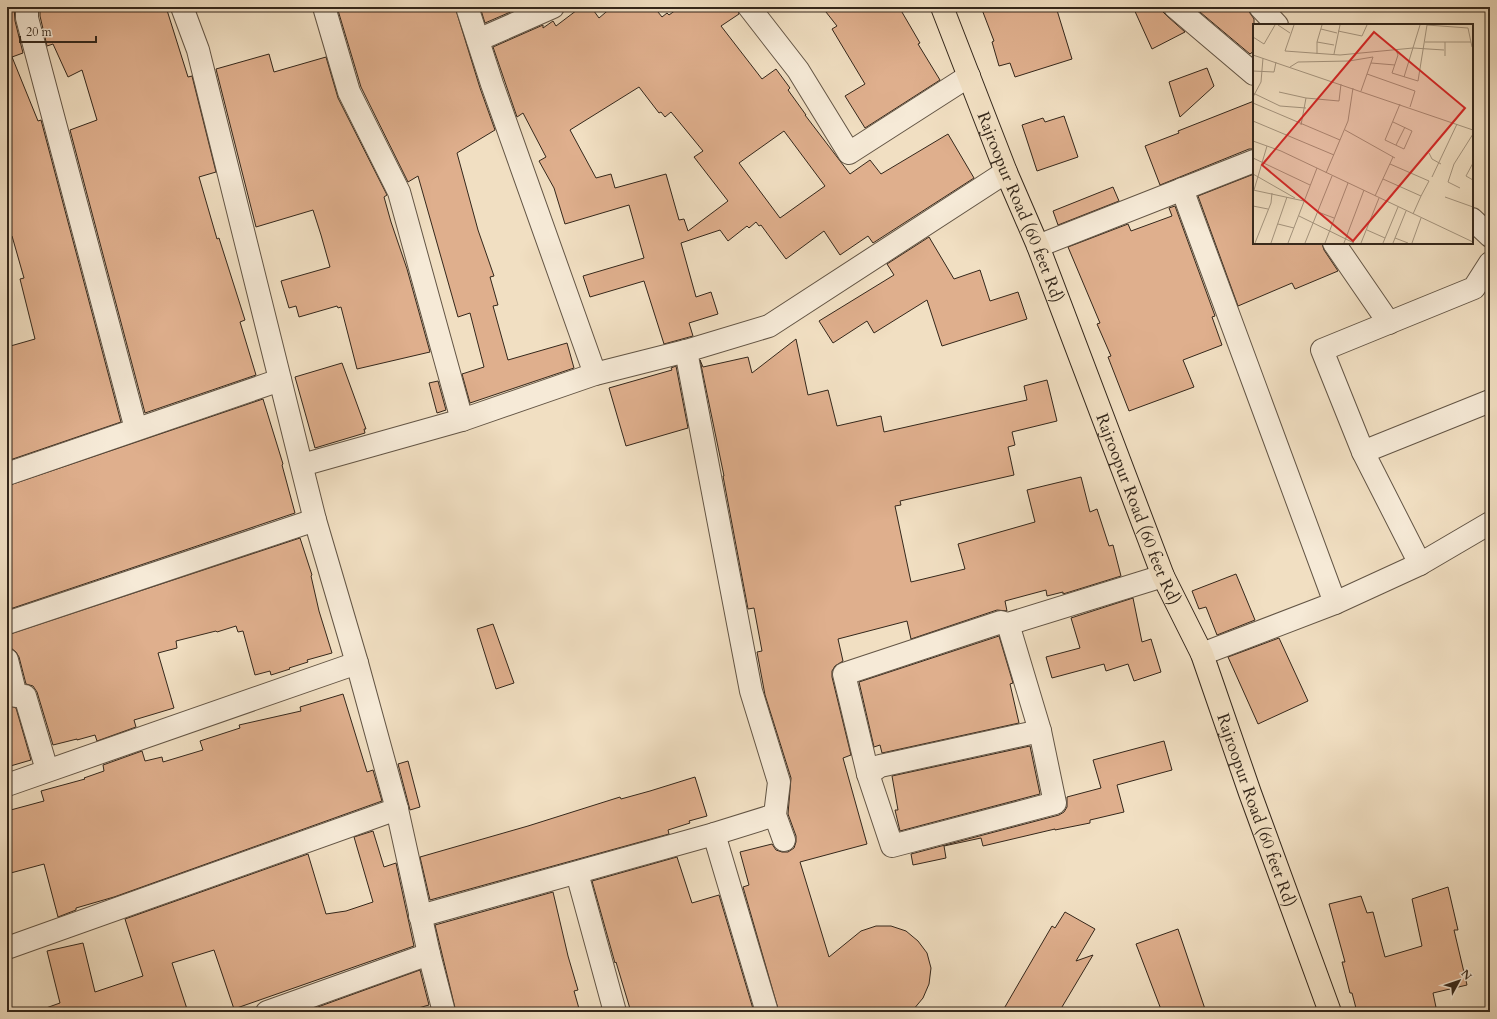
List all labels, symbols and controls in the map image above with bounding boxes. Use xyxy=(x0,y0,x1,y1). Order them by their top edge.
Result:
scale bar xyxy=(20,18,96,44)
text: 20 m xyxy=(26,24,53,40)
inset map xyxy=(1253,24,1473,244)
street label: Rajroopur Road (60 feet Rd) xyxy=(972,108,1069,306)
street label: Rajroopur Road (60 feet Rd) xyxy=(1090,410,1186,609)
street label: Rajroopur Road (60 feet Rd) xyxy=(1211,710,1302,910)
north arrow xyxy=(1439,961,1479,1001)
text: N xyxy=(1457,966,1475,984)

